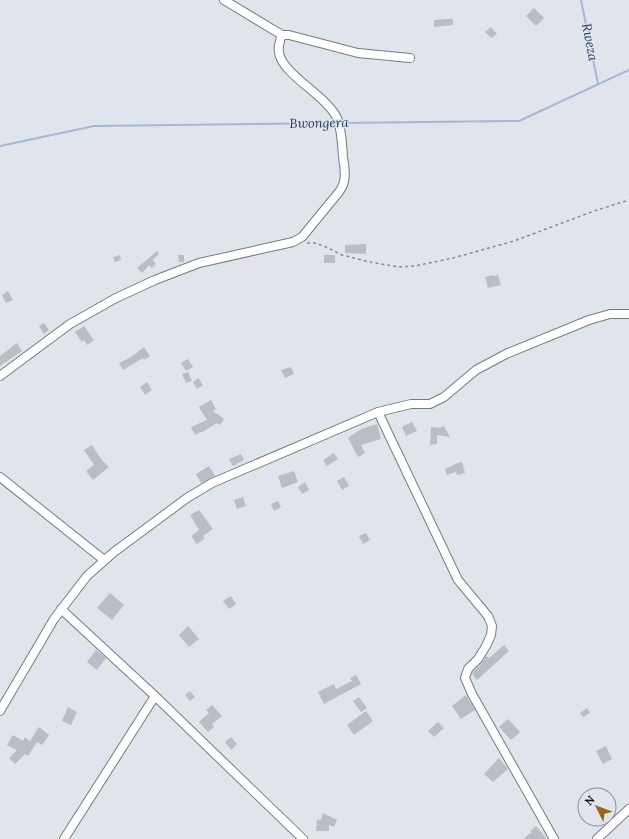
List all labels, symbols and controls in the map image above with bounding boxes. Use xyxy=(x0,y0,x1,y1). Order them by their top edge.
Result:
water label: Rweza xyxy=(578,22,602,63)
water label: Bwongera xyxy=(289,114,350,132)
north arrow xyxy=(577,787,617,827)
text: N xyxy=(582,792,598,808)

